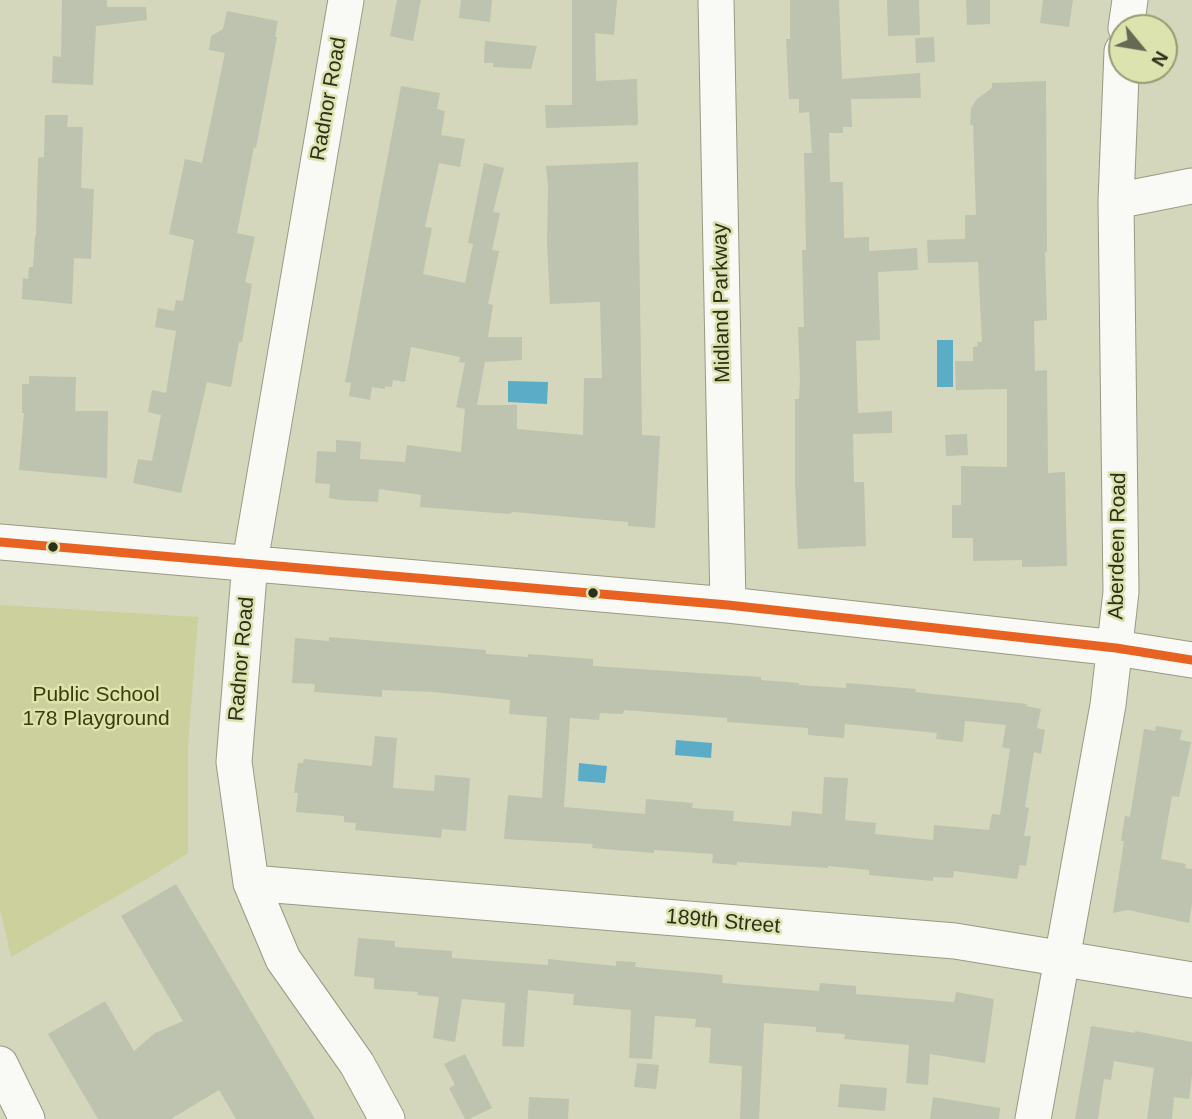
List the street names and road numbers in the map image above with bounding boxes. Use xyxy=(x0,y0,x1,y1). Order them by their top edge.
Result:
street label: Radnor Road xyxy=(306,35,352,163)
street label: Midland Parkway xyxy=(708,223,736,383)
street label: Aberdeen Road xyxy=(1104,472,1132,620)
street label: Radnor Road xyxy=(224,596,260,722)
street label: 189th Street xyxy=(665,904,781,940)

